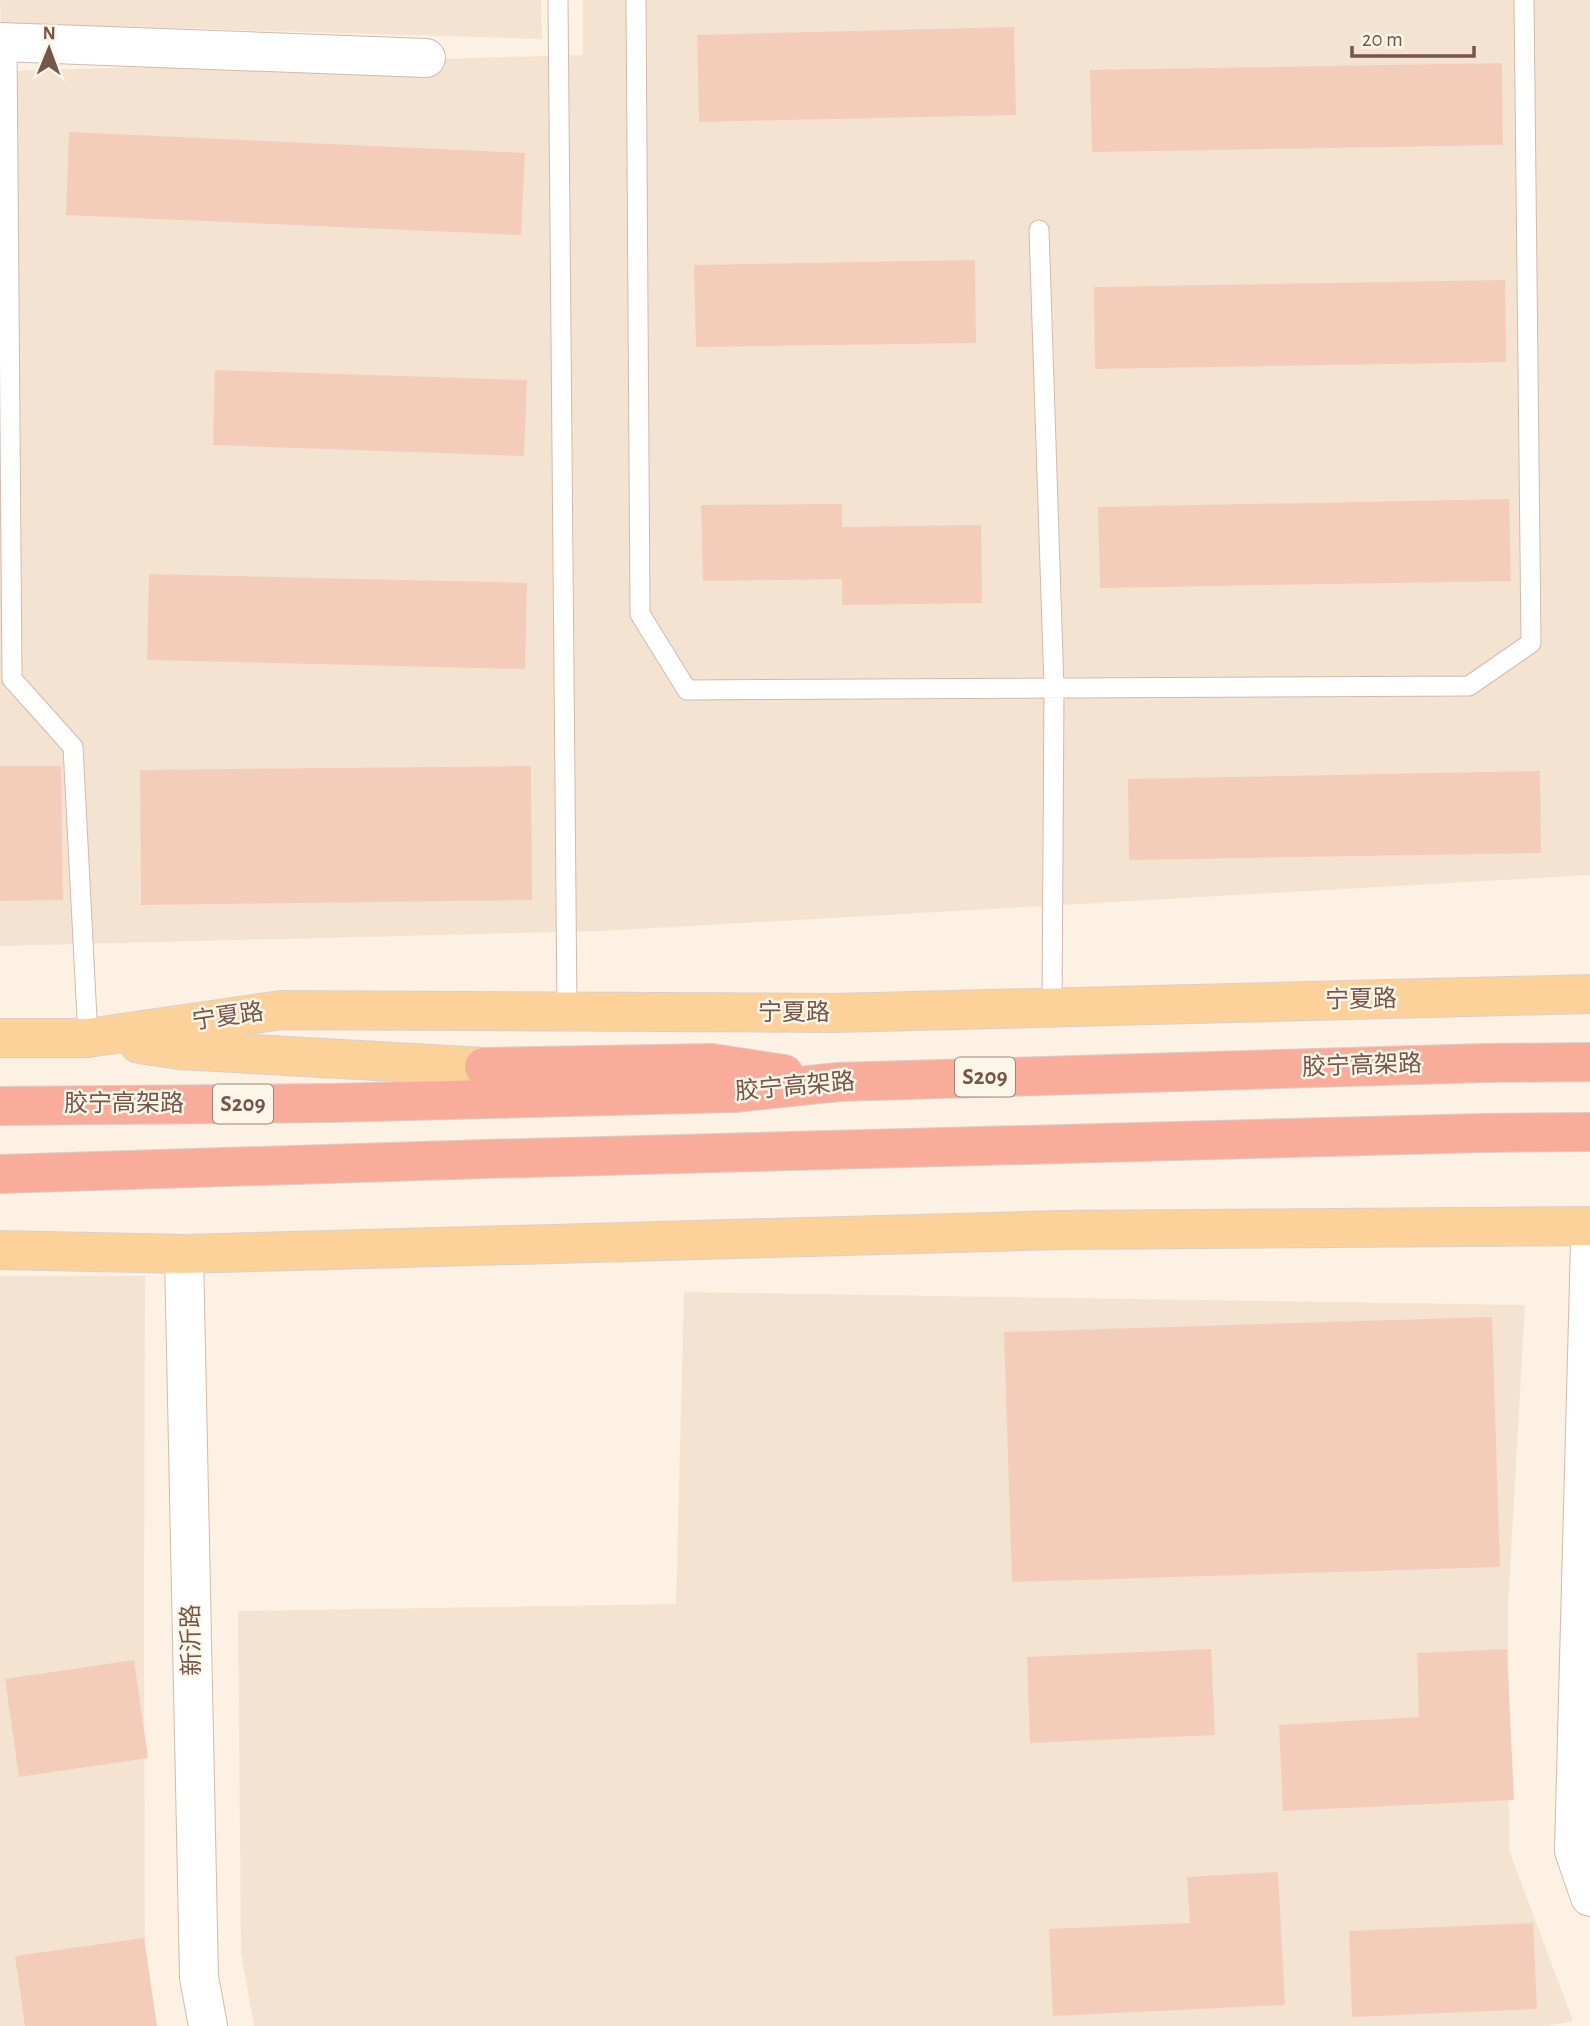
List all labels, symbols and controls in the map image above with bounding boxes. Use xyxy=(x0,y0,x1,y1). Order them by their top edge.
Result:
north arrow xyxy=(14,14,84,84)
scale bar xyxy=(1352,14,1474,58)
text: N xyxy=(42,24,56,43)
text: 20 m xyxy=(1362,29,1403,50)
street label: 宁夏路 xyxy=(1325,985,1397,1013)
street label: 宁夏路 xyxy=(190,998,265,1034)
street label: 宁夏路 xyxy=(758,999,830,1025)
street label: 胶宁高架路 xyxy=(1302,1050,1422,1080)
road number: S209 xyxy=(955,1058,1015,1096)
street label: 胶宁高架路 xyxy=(734,1068,856,1104)
road number: S209 xyxy=(213,1084,273,1124)
street label: 胶宁高架路 xyxy=(64,1090,184,1116)
street label: 新沂路 xyxy=(177,1604,205,1676)

